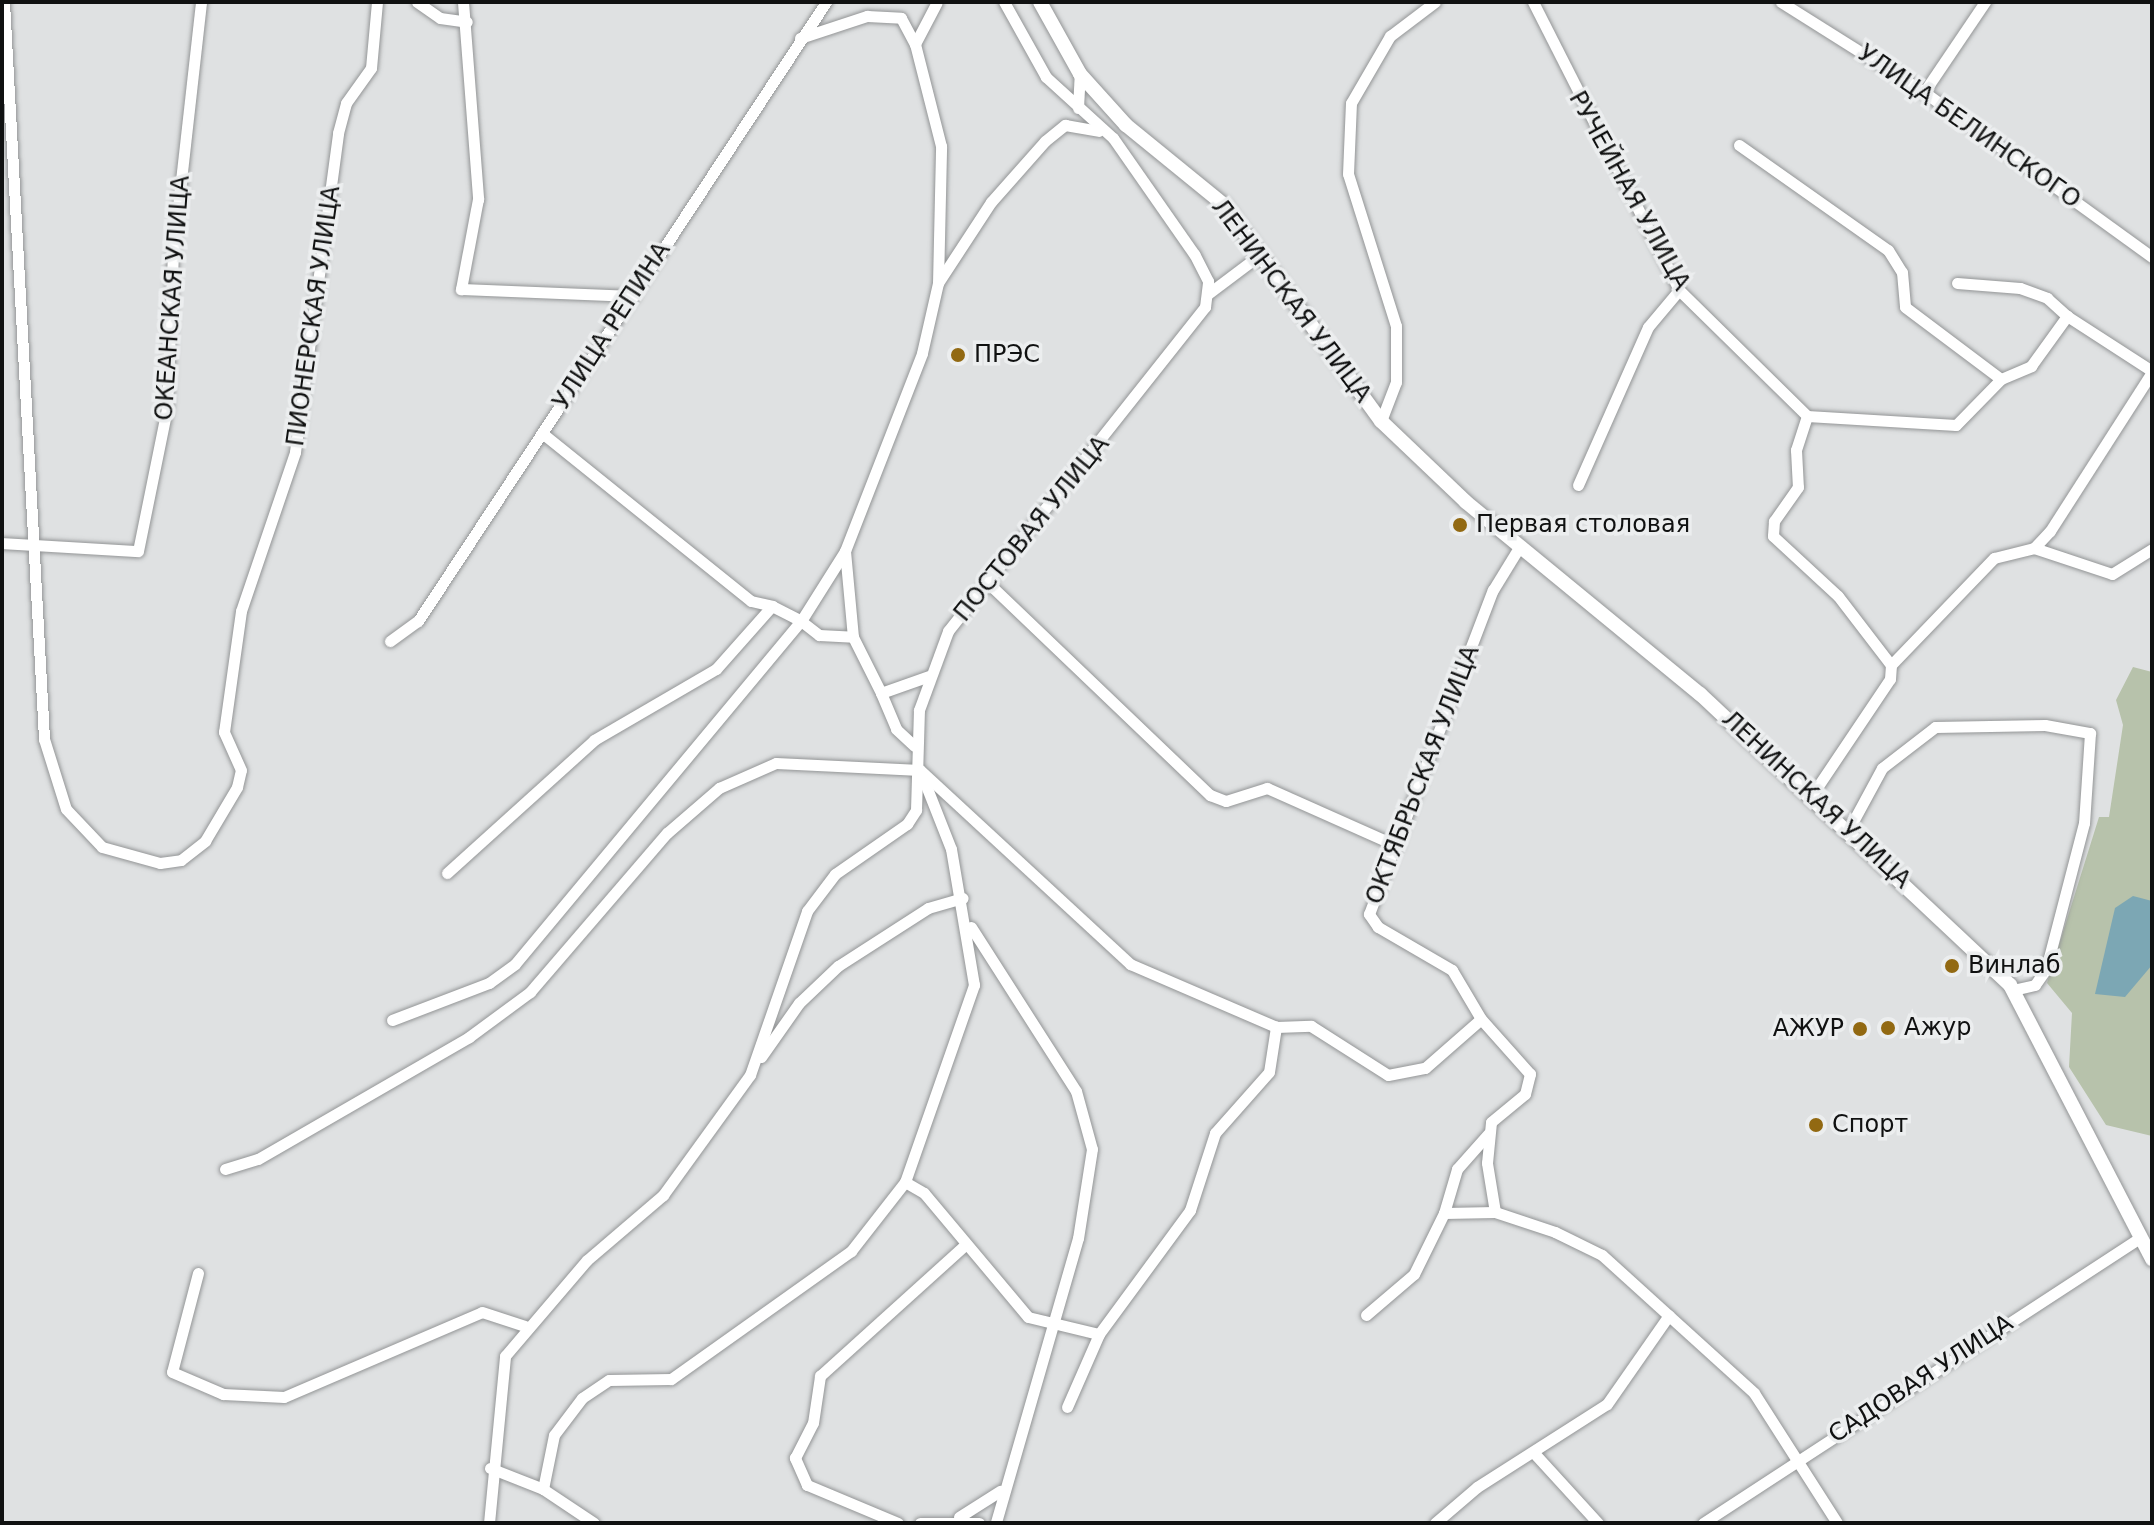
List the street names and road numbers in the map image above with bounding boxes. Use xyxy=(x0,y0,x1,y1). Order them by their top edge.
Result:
street label: УЛИЦА БЕЛИНСКОГО xyxy=(1852,39,2086,215)
street label: РУЧЕЙНАЯ УЛИЦА xyxy=(1562,86,1696,296)
street label: ОКЕАНСКАЯ УЛИЦА xyxy=(150,174,196,422)
street label: ПИОНЕРСКАЯ УЛИЦА xyxy=(281,184,347,448)
street label: ЛЕНИНСКАЯ УЛИЦА xyxy=(1205,194,1377,408)
street label: УЛИЦА РЕПИНА xyxy=(547,237,677,415)
street label: ПОСТОВАЯ УЛИЦА xyxy=(948,431,1116,627)
street label: ОКТЯБРЬСКАЯ УЛИЦА xyxy=(1360,642,1486,908)
street label: ЛЕНИНСКАЯ УЛИЦА xyxy=(1716,705,1916,895)
street label: САДОВАЯ УЛИЦА xyxy=(1824,1309,2018,1449)

